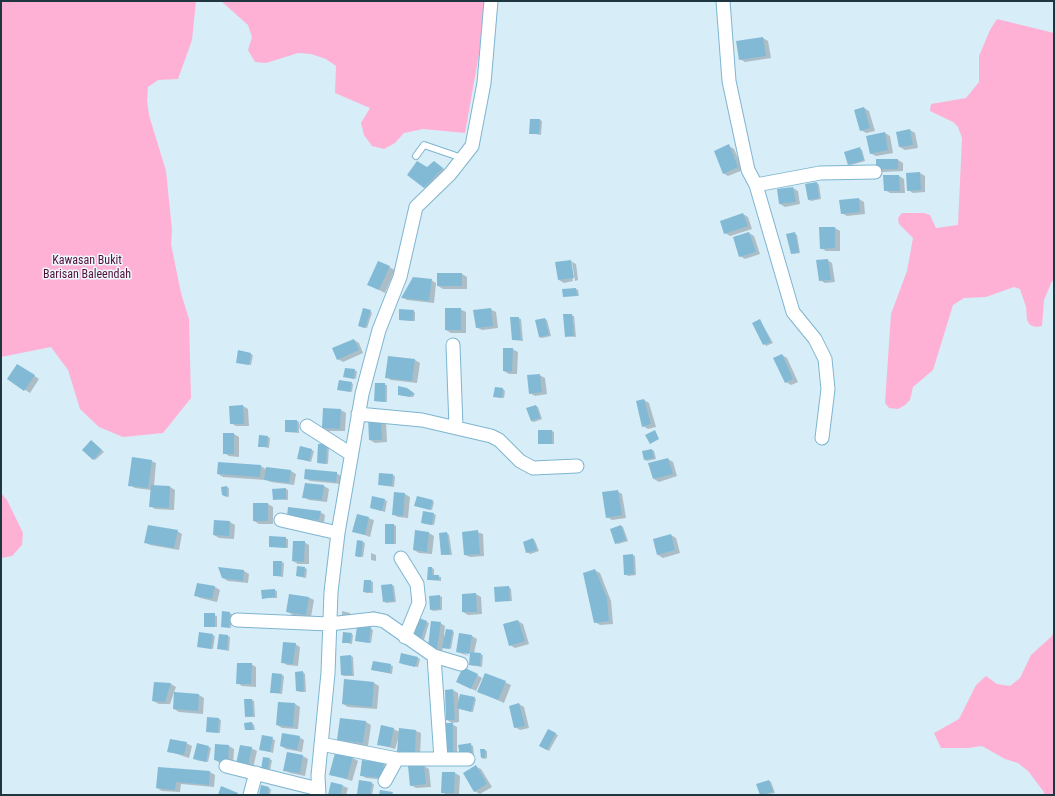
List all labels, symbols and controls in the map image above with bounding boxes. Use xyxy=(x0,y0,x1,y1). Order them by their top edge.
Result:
park label: Kawasan Bukit Barisan Baleendah xyxy=(43,254,131,282)

